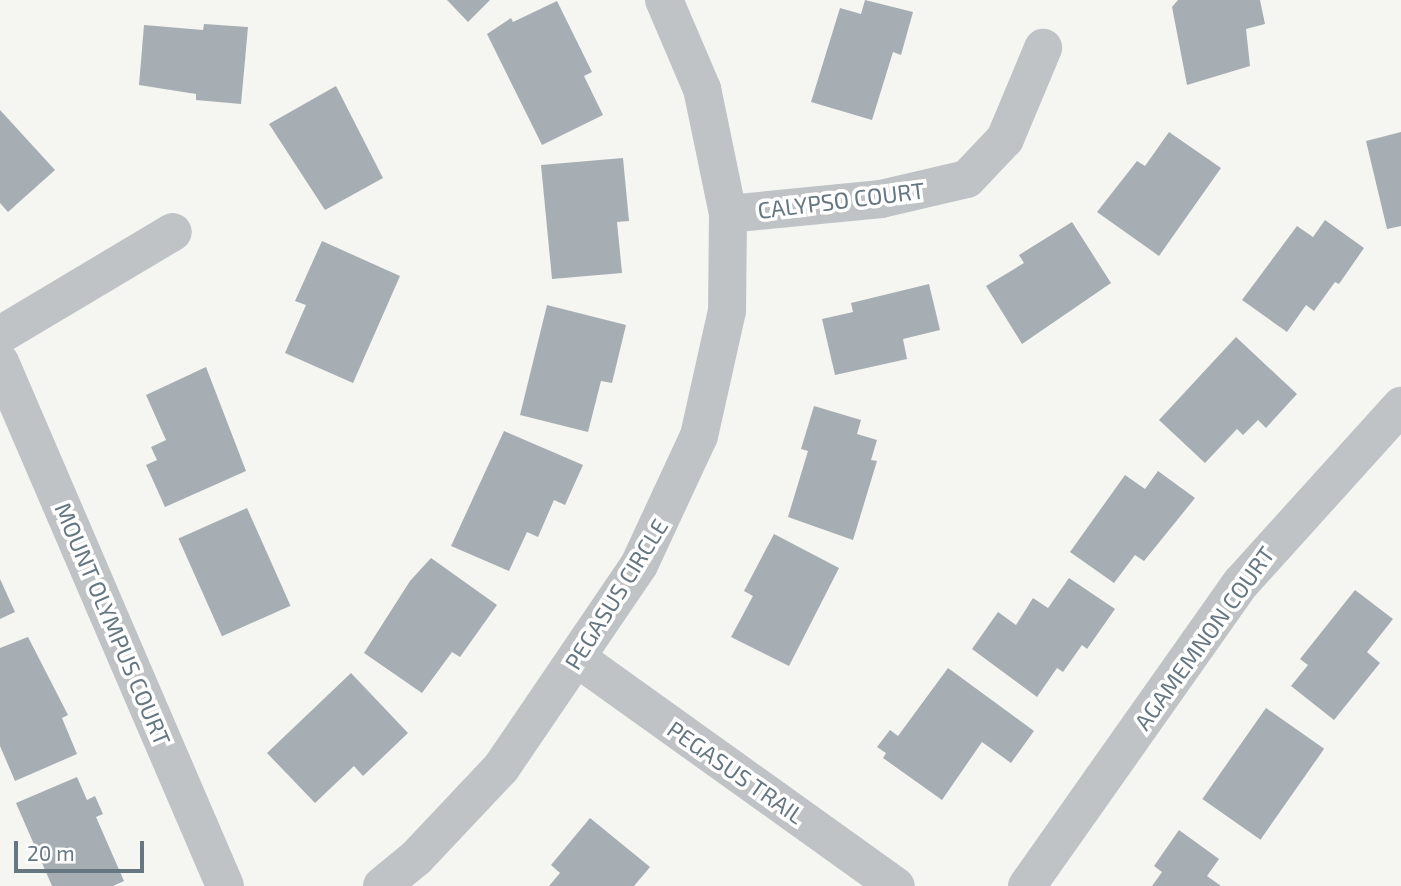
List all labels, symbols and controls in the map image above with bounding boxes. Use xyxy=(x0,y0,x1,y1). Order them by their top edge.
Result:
street label: CALYPSO COURT xyxy=(756,176,926,224)
street label: MOUNT OLYMPUS COURT xyxy=(49,498,177,750)
street label: PEGASUS CIRCLE xyxy=(559,514,673,674)
street label: AGAMEMNON COURT xyxy=(1128,541,1280,735)
street label: PEGASUS TRAIL xyxy=(662,715,810,829)
scale bar xyxy=(18,826,147,870)
text: 20 m xyxy=(27,840,75,865)

